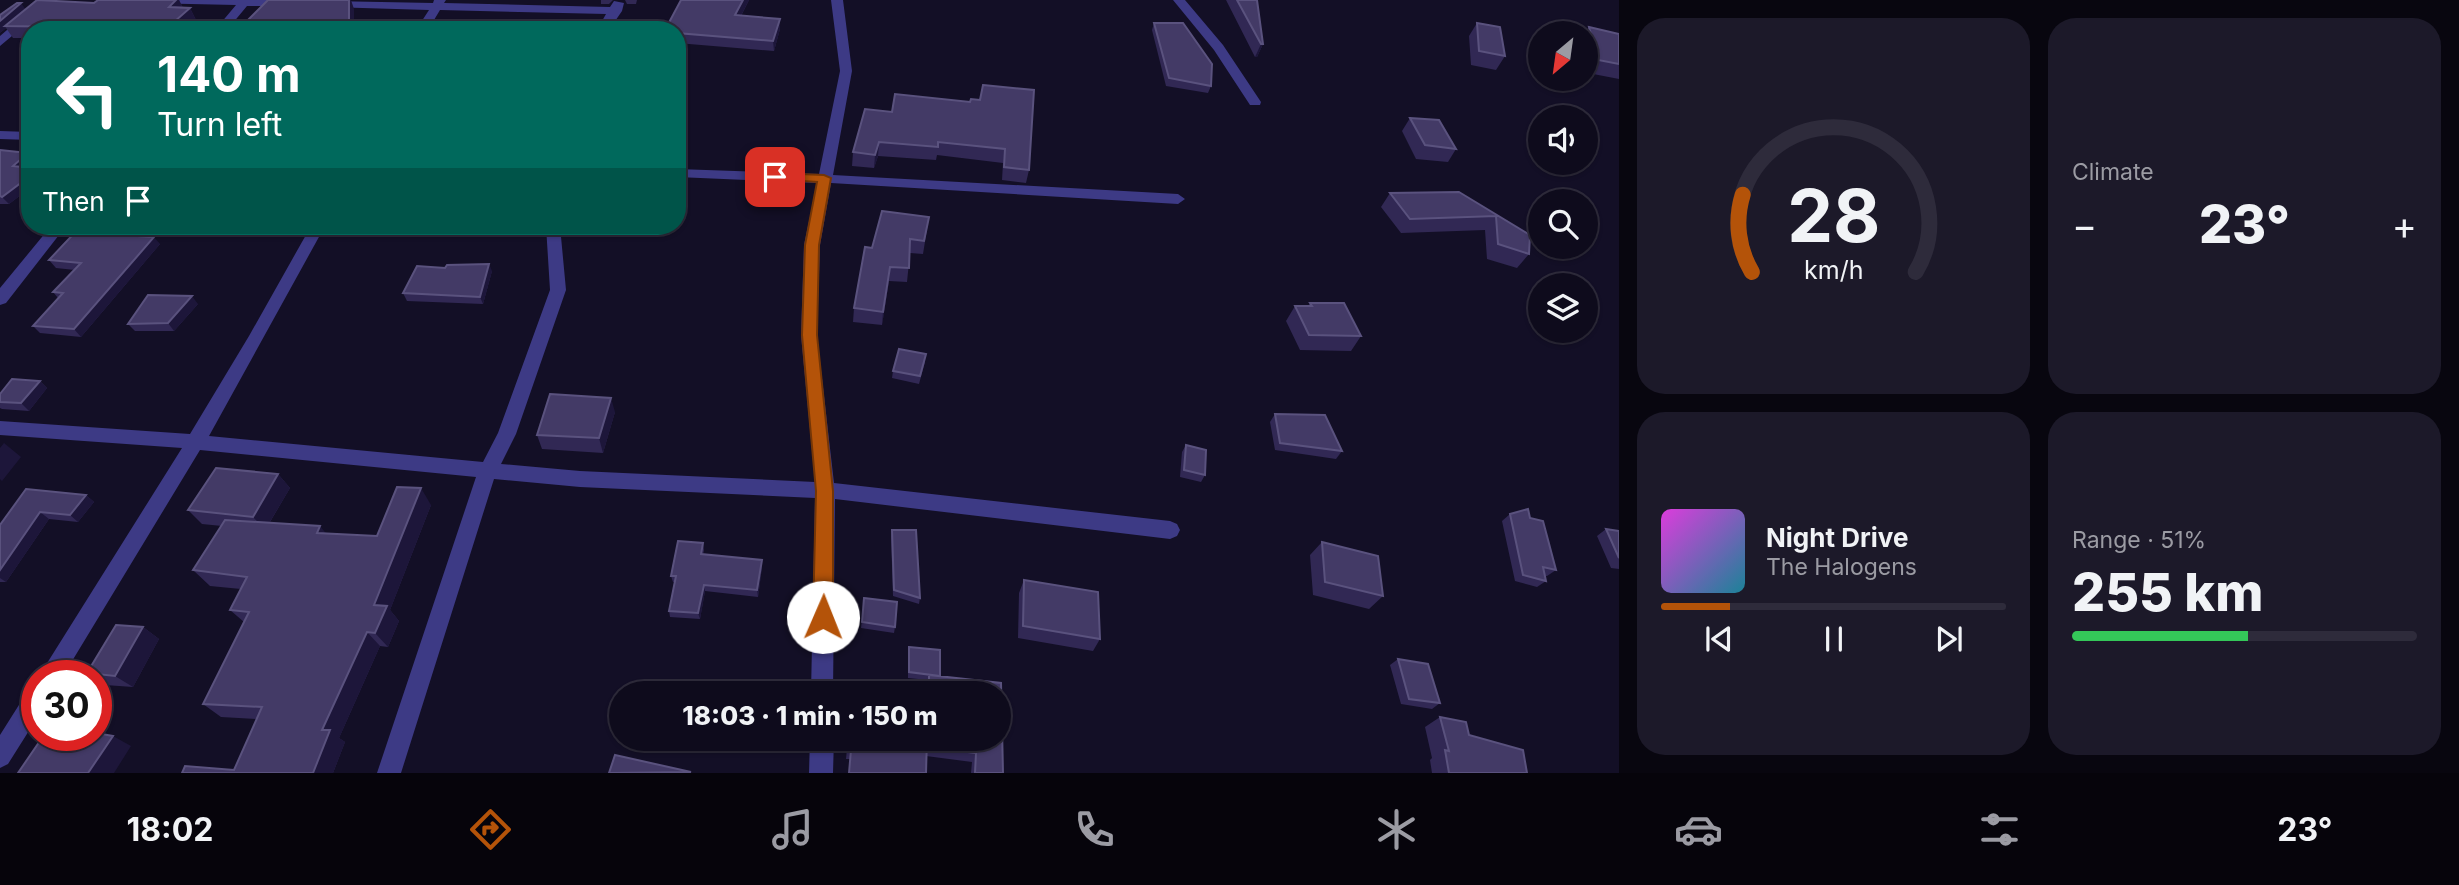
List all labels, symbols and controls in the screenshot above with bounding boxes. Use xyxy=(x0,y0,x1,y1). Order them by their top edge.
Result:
north arrow xyxy=(1528,21,1598,91)
map controls xyxy=(1528,21,1598,343)
text: 140 m xyxy=(157,45,301,104)
icon: left xyxy=(42,49,133,140)
text: Turn left xyxy=(157,105,282,144)
button: sound xyxy=(1528,105,1598,175)
pin xyxy=(745,147,805,207)
icon: arrive xyxy=(756,158,794,196)
text: Climate xyxy=(2072,158,2154,186)
text: 28 xyxy=(1787,171,1880,260)
icon: arrive xyxy=(119,182,157,220)
text: Then xyxy=(42,186,105,217)
button: search xyxy=(1528,189,1598,259)
text: 23° xyxy=(2199,193,2290,256)
text: − xyxy=(2072,202,2097,248)
text: + xyxy=(2392,202,2417,248)
text: km/h xyxy=(1804,255,1863,285)
button: layers xyxy=(1528,273,1598,343)
text: Night Drive xyxy=(1766,522,1908,553)
text: Range · 51% xyxy=(2072,526,2206,554)
text: The Halogens xyxy=(1766,553,1917,581)
text: 255 km xyxy=(2072,561,2263,624)
position arrow xyxy=(786,580,860,654)
icon: previous xyxy=(1700,620,1738,658)
icon: pause xyxy=(1815,620,1853,658)
icon: next xyxy=(1930,620,1968,658)
speed limit sign: 30 xyxy=(21,660,112,751)
text: 18:03 · 1 min · 150 m xyxy=(682,700,938,731)
icon: directions xyxy=(466,805,515,854)
icon: music xyxy=(768,805,817,854)
icon: phone xyxy=(1070,805,1119,854)
icon: climate xyxy=(1372,805,1421,854)
icon: car xyxy=(1674,805,1723,854)
icon: filters xyxy=(1975,805,2024,854)
text: 18:02 xyxy=(126,810,213,849)
text: 23° xyxy=(2277,810,2333,849)

